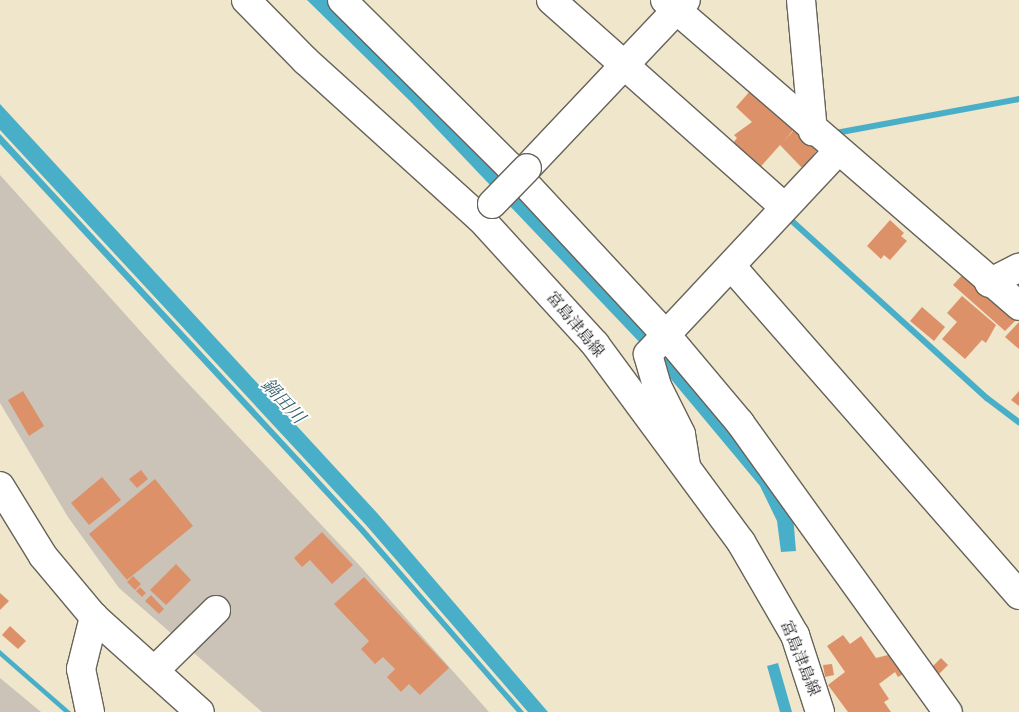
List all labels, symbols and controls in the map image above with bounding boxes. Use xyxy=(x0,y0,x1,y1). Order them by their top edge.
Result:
street label: 富島津島線 xyxy=(543,287,609,361)
water label: 鍋田川 xyxy=(257,374,309,428)
street label: 富島津島線 xyxy=(777,617,825,699)

